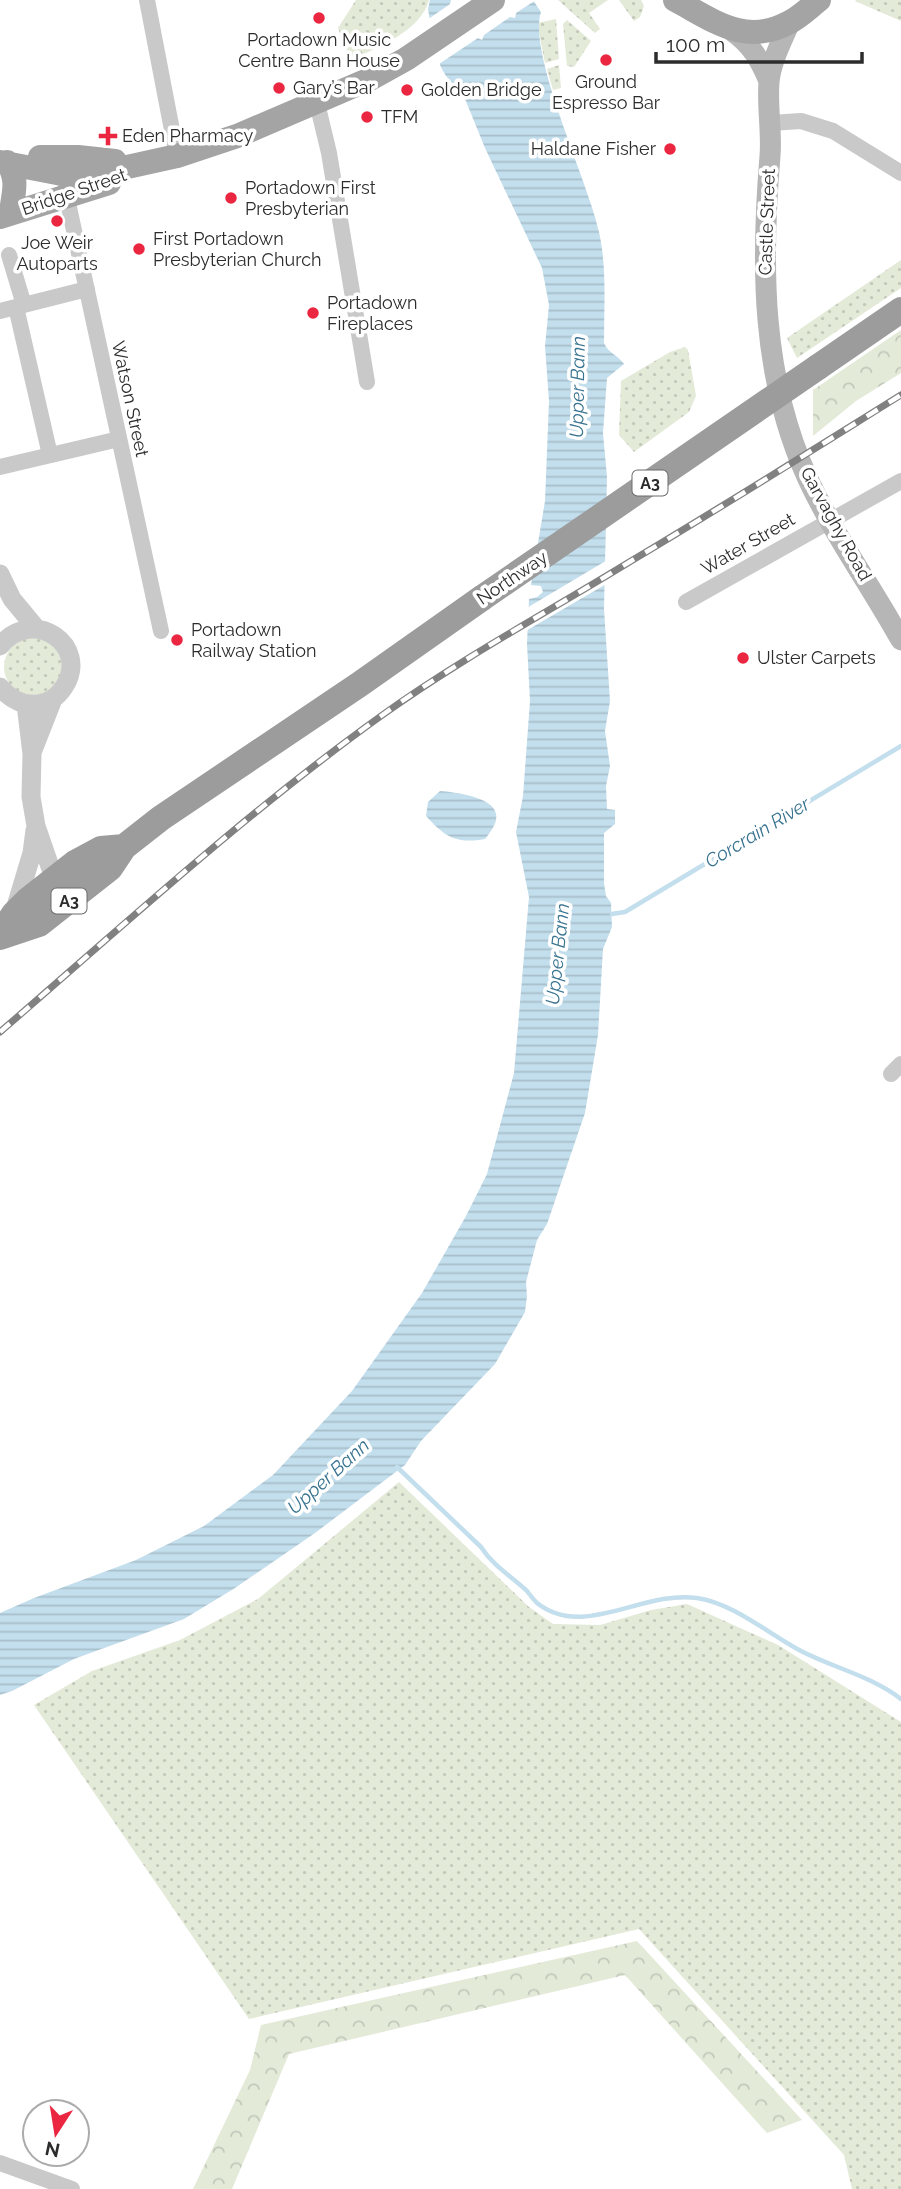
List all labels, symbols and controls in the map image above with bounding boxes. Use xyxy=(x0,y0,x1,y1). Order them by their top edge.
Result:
marker: Portadown Music Centre Bann House xyxy=(311,10,327,26)
scale bar xyxy=(656,21,862,65)
place label: Portadown Music Centre Bann House xyxy=(238,29,400,71)
text: 100 m xyxy=(666,32,725,57)
marker: Ground Espresso Bar xyxy=(598,52,614,68)
place label: Ground Espresso Bar xyxy=(552,71,661,113)
place label: Gary’s Bar xyxy=(293,77,376,98)
place label: Golden Bridge xyxy=(421,79,542,100)
marker: Gary’s Bar xyxy=(271,80,287,96)
marker: Golden Bridge xyxy=(399,82,415,98)
place label: TFM xyxy=(381,106,418,127)
marker: TFM xyxy=(359,109,375,125)
place label: Eden Pharmacy xyxy=(122,125,253,146)
marker: Eden Pharmacy xyxy=(100,128,116,144)
place label: Haldane Fisher xyxy=(531,138,657,159)
marker: Haldane Fisher xyxy=(662,141,678,157)
street label: Bridge Street xyxy=(19,164,129,219)
street label: Castle Street xyxy=(754,168,779,276)
place label: Portadown First Presbyterian xyxy=(245,177,376,219)
marker: Portadown First Presbyterian xyxy=(223,190,239,206)
marker: Joe Weir Autoparts xyxy=(49,213,65,229)
place label: First Portadown Presbyterian Church xyxy=(153,228,322,270)
place label: Joe Weir Autoparts xyxy=(16,232,98,274)
marker: First Portadown Presbyterian Church xyxy=(131,241,147,257)
place label: Portadown Fireplaces xyxy=(327,292,418,334)
marker: Portadown Fireplaces xyxy=(305,305,321,321)
water label: Upper Bann xyxy=(565,336,589,438)
street label: Watson Street xyxy=(108,339,153,459)
street label: Garvaghy Road xyxy=(797,463,876,584)
road number: A3 xyxy=(632,470,668,496)
street label: Water Street xyxy=(697,508,798,579)
street label: Northway xyxy=(472,546,551,609)
place label: Portadown Railway Station xyxy=(191,619,316,661)
marker: Portadown Railway Station xyxy=(169,632,185,648)
place label: Ulster Carpets xyxy=(757,647,876,668)
marker: Ulster Carpets xyxy=(735,650,751,666)
water label: Corcrain River xyxy=(701,791,815,872)
road number: A3 xyxy=(52,888,86,914)
water label: Upper Bann xyxy=(541,902,573,1006)
water label: Upper Bann xyxy=(283,1434,373,1518)
north arrow xyxy=(21,2098,91,2168)
text: N xyxy=(43,2137,62,2162)

